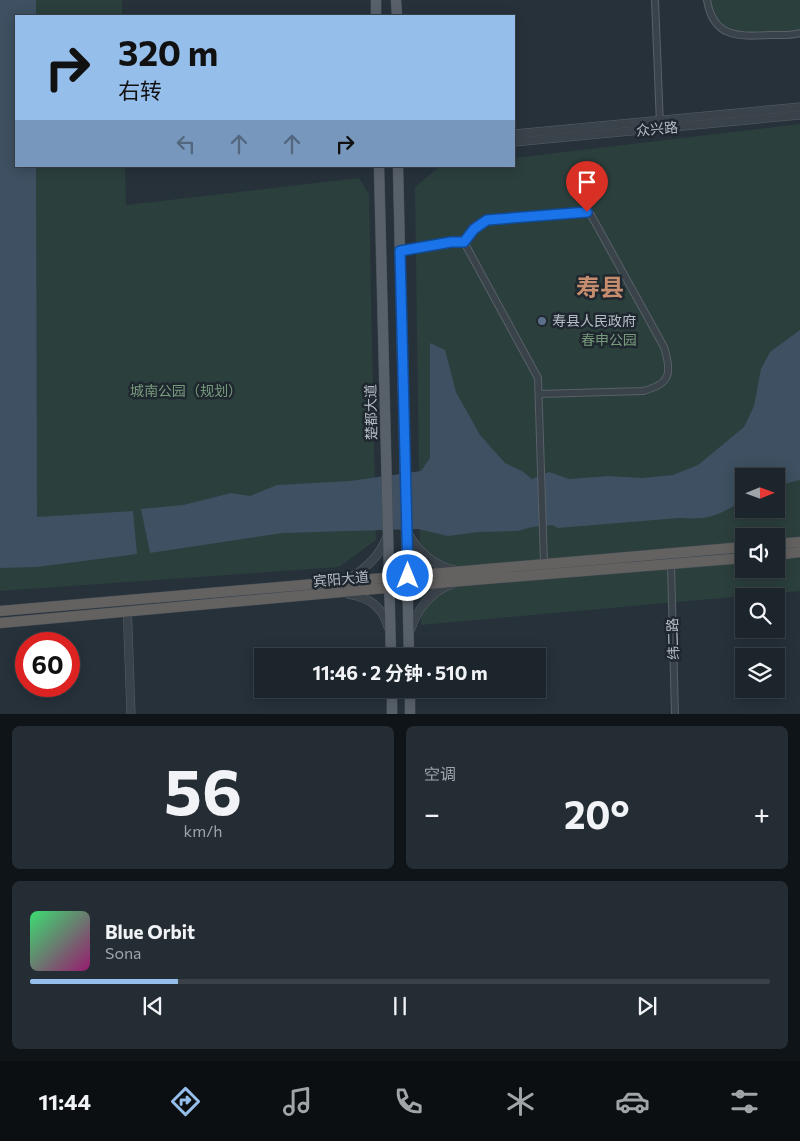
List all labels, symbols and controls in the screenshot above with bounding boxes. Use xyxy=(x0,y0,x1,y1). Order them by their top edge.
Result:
text: 320 m xyxy=(118,30,218,73)
icon: right xyxy=(35,35,100,100)
text: 右转 xyxy=(118,77,162,104)
street label: 众兴路 xyxy=(635,118,679,139)
icon: left xyxy=(172,130,200,158)
icon: ahead xyxy=(225,130,253,158)
icon: ahead xyxy=(278,130,306,158)
icon: right xyxy=(331,130,359,158)
pin xyxy=(566,161,608,212)
icon: arrive xyxy=(573,168,601,196)
district label: 寿县 xyxy=(576,272,624,301)
place label: 寿县人民政府 xyxy=(552,312,636,329)
marker: 寿县人民政府 xyxy=(536,315,548,327)
park label: 春申公园 xyxy=(581,331,637,348)
park label: 城南公园（规划） xyxy=(130,382,242,399)
street label: 楚都大道 xyxy=(362,384,379,440)
north arrow xyxy=(735,468,785,518)
map controls xyxy=(735,468,785,698)
button: sound xyxy=(735,528,785,578)
position arrow xyxy=(381,549,433,601)
street label: 宾阳大道 xyxy=(312,568,370,589)
button: search xyxy=(735,588,785,638)
street label: 纬二路 xyxy=(663,618,682,660)
speed limit sign: 60 xyxy=(15,632,80,697)
button: layers xyxy=(735,648,785,698)
text: 11:46 · 2 分钟 · 510 m xyxy=(312,661,488,684)
text: 56 xyxy=(164,749,242,828)
text: 空调 xyxy=(424,764,456,783)
text: 20° xyxy=(564,790,630,837)
text: − xyxy=(424,796,440,830)
text: + xyxy=(754,796,770,830)
text: km/h xyxy=(184,821,222,840)
text: Blue Orbit xyxy=(105,920,195,943)
text: Sona xyxy=(105,943,141,962)
icon: previous xyxy=(139,992,167,1020)
icon: pause xyxy=(386,992,414,1020)
icon: next xyxy=(633,992,661,1020)
icon: directions xyxy=(168,1084,203,1119)
icon: music xyxy=(280,1084,315,1119)
icon: phone xyxy=(391,1084,426,1119)
icon: climate xyxy=(503,1084,538,1119)
icon: car xyxy=(615,1084,650,1119)
icon: filters xyxy=(727,1084,762,1119)
text: 11:44 xyxy=(38,1088,91,1115)

